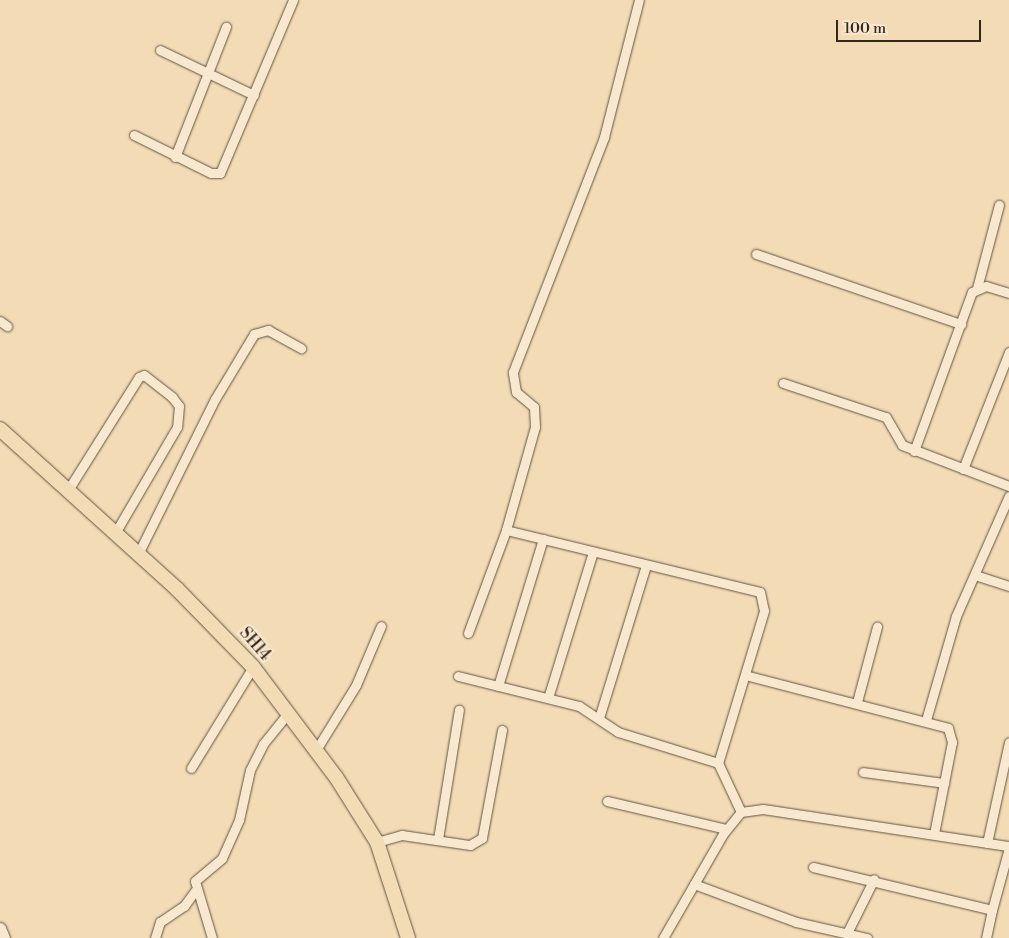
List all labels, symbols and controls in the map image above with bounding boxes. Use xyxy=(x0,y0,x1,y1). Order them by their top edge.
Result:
scale bar xyxy=(839,10,984,42)
text: 100 m xyxy=(844,19,886,38)
street label: SH14 xyxy=(235,623,275,665)

